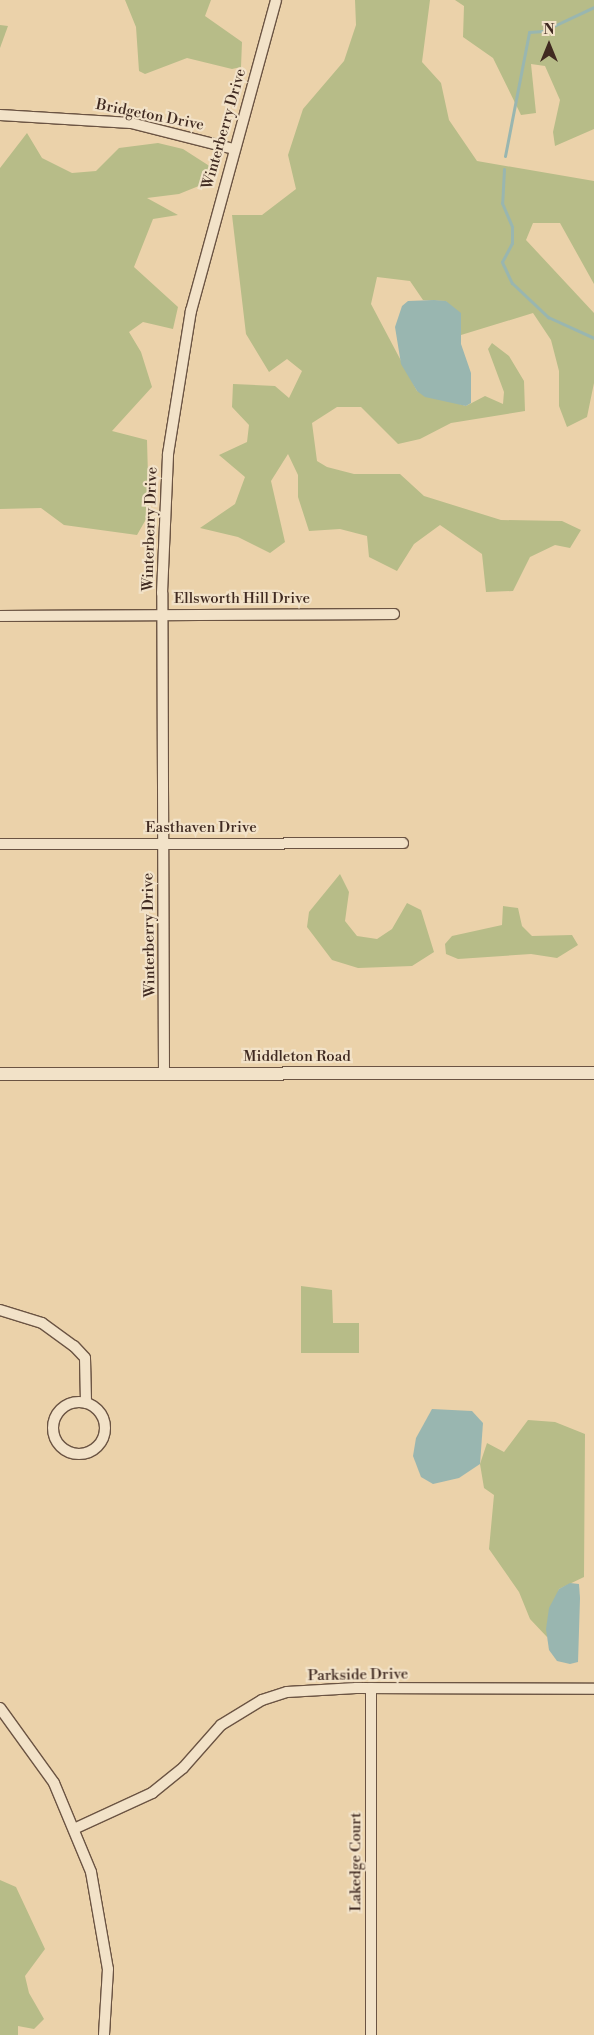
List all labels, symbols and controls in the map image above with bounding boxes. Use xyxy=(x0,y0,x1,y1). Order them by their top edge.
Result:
north arrow xyxy=(524,20,574,70)
text: N xyxy=(543,21,555,39)
street label: Winterberry Drive xyxy=(198,67,250,191)
street label: Bridgeton Drive xyxy=(94,96,206,134)
street label: Winterberry Drive xyxy=(139,466,161,592)
street label: Ellsworth Hill Drive xyxy=(174,590,310,608)
street label: Easthaven Drive xyxy=(145,819,257,837)
street label: Winterberry Drive xyxy=(139,873,159,997)
street label: Middleton Road xyxy=(243,1048,351,1066)
street label: Parkside Drive xyxy=(308,1665,408,1685)
street label: Lakedge Court xyxy=(347,1812,365,1912)

